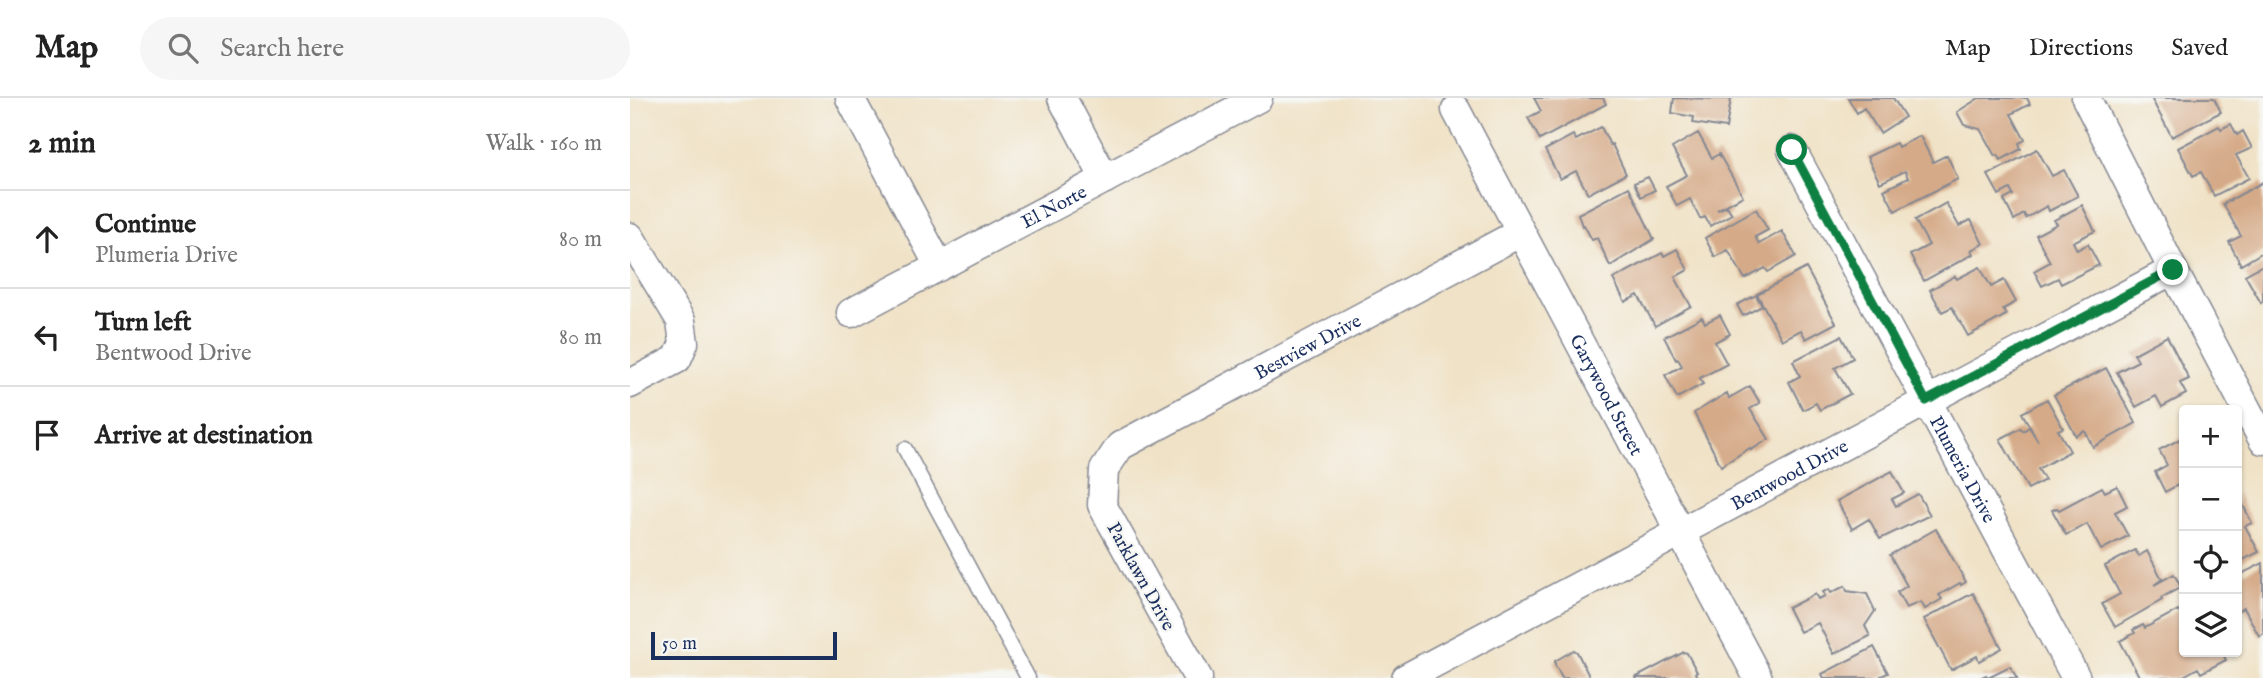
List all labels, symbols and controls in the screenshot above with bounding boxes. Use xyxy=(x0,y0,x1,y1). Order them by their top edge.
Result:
search box xyxy=(140,17,630,80)
text: Map xyxy=(35,27,98,69)
icon: search xyxy=(164,29,202,67)
text: Search here xyxy=(220,32,344,65)
text: Map xyxy=(1945,33,1991,64)
text: Directions xyxy=(2029,33,2133,64)
text: Saved xyxy=(2171,33,2228,64)
text: 2 min xyxy=(28,125,96,163)
text: Walk · 160 m xyxy=(485,129,602,158)
route start xyxy=(1776,134,1807,165)
street label: El Norte xyxy=(1017,181,1092,235)
text: Continue xyxy=(95,208,196,241)
icon: ahead xyxy=(28,220,66,258)
text: 80 m xyxy=(559,225,602,254)
text: Plumeria Drive xyxy=(95,241,238,270)
route end xyxy=(2157,254,2188,285)
text: Turn left xyxy=(95,306,192,339)
street label: Bestview Drive xyxy=(1251,309,1366,386)
icon: left xyxy=(28,318,66,356)
text: 80 m xyxy=(559,323,602,352)
street label: Garywood Street xyxy=(1563,330,1648,460)
text: Bentwood Drive xyxy=(95,339,251,368)
map controls xyxy=(2179,405,2242,657)
button: + xyxy=(2179,405,2242,468)
street label: Plumeria Drive xyxy=(1923,412,2000,528)
icon: arrive xyxy=(28,416,66,454)
text: Arrive at destination xyxy=(95,419,313,452)
street label: Bentwood Drive xyxy=(1727,435,1853,517)
button: − xyxy=(2179,468,2242,531)
street label: Parklawn Drive xyxy=(1101,519,1180,636)
button: locate xyxy=(2179,531,2242,594)
button: layers xyxy=(2179,594,2242,657)
scale bar xyxy=(651,629,836,661)
text: 50 m xyxy=(662,632,697,656)

